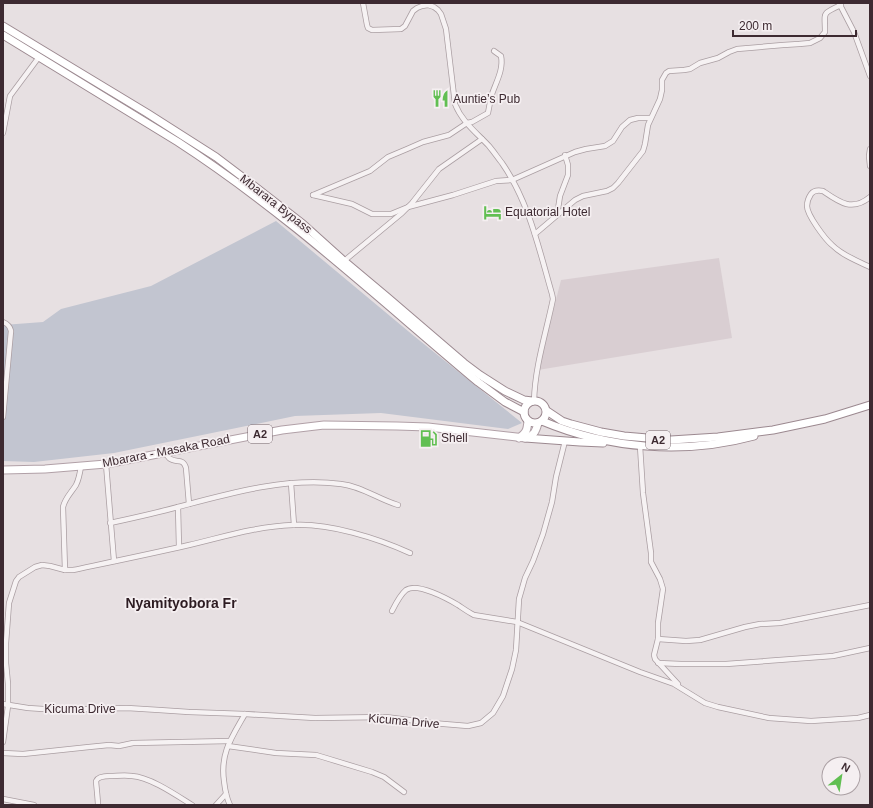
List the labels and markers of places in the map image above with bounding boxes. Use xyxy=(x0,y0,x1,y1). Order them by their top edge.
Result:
restaurant icon: Auntie’s Pub xyxy=(430,89,450,109)
place label: Auntie’s Pub xyxy=(453,92,520,106)
hotel icon: Equatorial Hotel xyxy=(482,202,502,222)
place label: Equatorial Hotel xyxy=(505,205,590,219)
fuel station icon: Shell xyxy=(418,428,438,448)
place label: Shell xyxy=(441,431,468,445)

